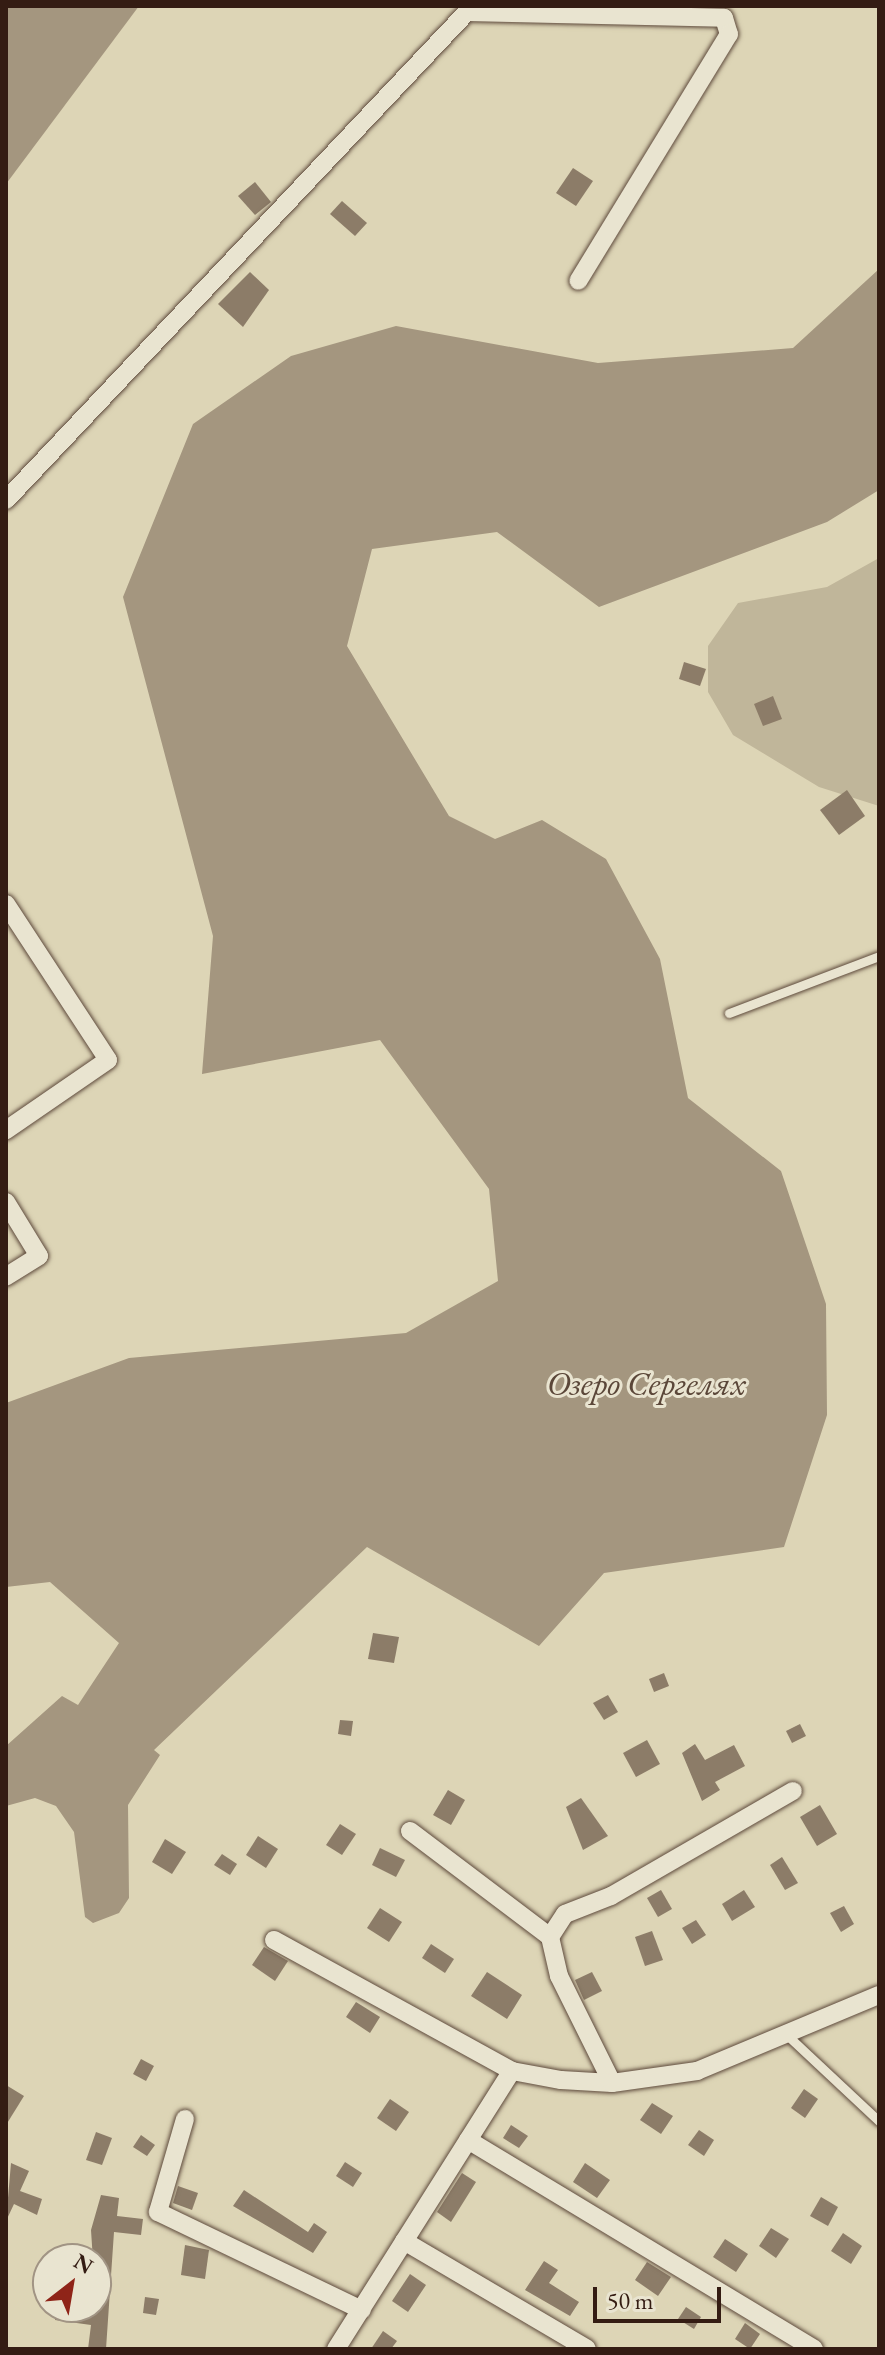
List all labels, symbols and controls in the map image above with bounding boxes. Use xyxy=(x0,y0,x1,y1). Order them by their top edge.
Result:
water label: Озеро Сергелях xyxy=(547,1364,745,1404)
north arrow xyxy=(32,2243,112,2323)
text: N xyxy=(68,2247,99,2281)
scale bar xyxy=(597,2271,725,2321)
text: 50 m xyxy=(607,2285,654,2316)

